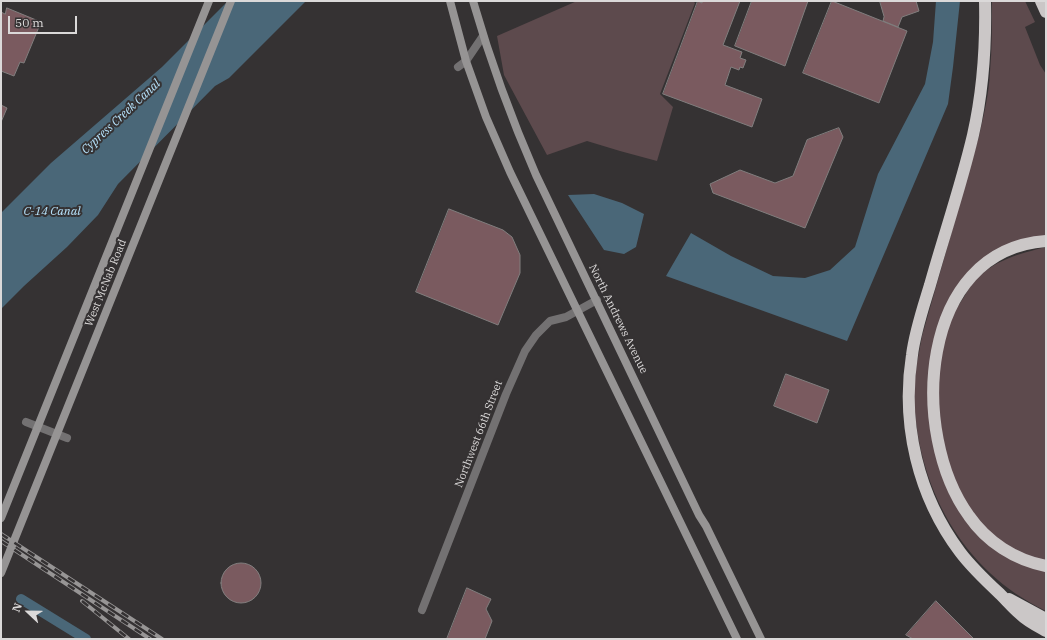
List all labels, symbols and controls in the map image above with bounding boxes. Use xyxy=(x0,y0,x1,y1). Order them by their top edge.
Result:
scale bar xyxy=(10,8,79,34)
text: 50 m xyxy=(15,15,44,30)
water label: Cypress Creek Canal xyxy=(78,77,164,157)
water label: C-14 Canal xyxy=(23,205,81,219)
street label: West McNab Road xyxy=(82,238,130,328)
street label: North Andrews Avenue xyxy=(586,262,650,376)
street label: Northwest 66th Street xyxy=(452,379,506,489)
north arrow xyxy=(8,592,48,632)
text: N xyxy=(9,601,25,614)

